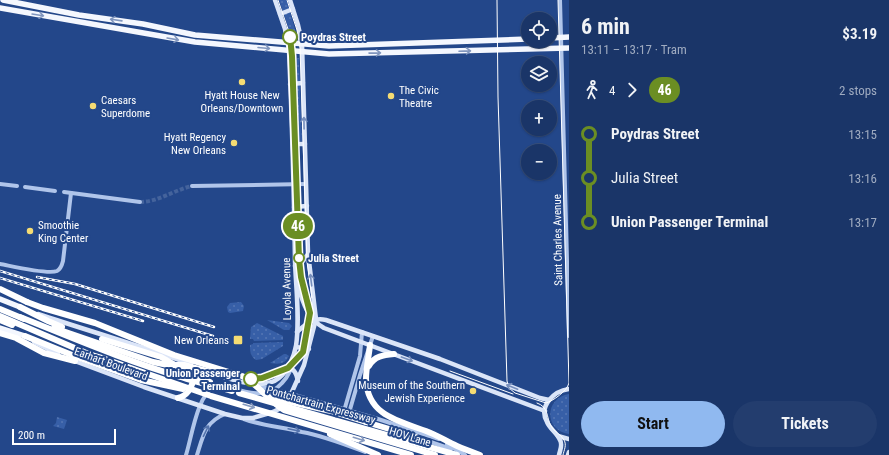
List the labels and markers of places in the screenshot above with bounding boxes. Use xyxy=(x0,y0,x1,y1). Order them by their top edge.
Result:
marker: Poydras Street xyxy=(282,29,298,45)
place label: Poydras Street xyxy=(301,31,366,44)
marker: Hyatt House New Orleans/Downtown xyxy=(237,77,247,87)
place label: The Civic Theatre xyxy=(399,84,439,110)
place label: Hyatt House New Orleans/Downtown xyxy=(201,89,283,115)
marker: The Civic Theatre xyxy=(386,91,396,101)
place label: Caesars Superdome xyxy=(101,94,150,120)
marker: Caesars Superdome xyxy=(88,101,98,111)
place label: Hyatt Regency New Orleans xyxy=(164,131,226,157)
marker: Hyatt Regency New Orleans xyxy=(229,138,239,148)
place label: Smoothie King Center xyxy=(38,219,89,245)
marker: Smoothie King Center xyxy=(25,226,35,236)
marker: Julia Street xyxy=(293,252,305,264)
place label: Julia Street xyxy=(308,252,359,265)
place label: New Orleans xyxy=(174,334,229,347)
marker: New Orleans xyxy=(232,334,244,346)
place label: Union Passenger Terminal xyxy=(166,367,240,393)
marker: Union Passenger Terminal xyxy=(243,371,259,387)
place label: Museum of the Southern Jewish Experience xyxy=(358,379,465,405)
marker: Museum of the Southern Jewish Experience xyxy=(468,386,478,396)

